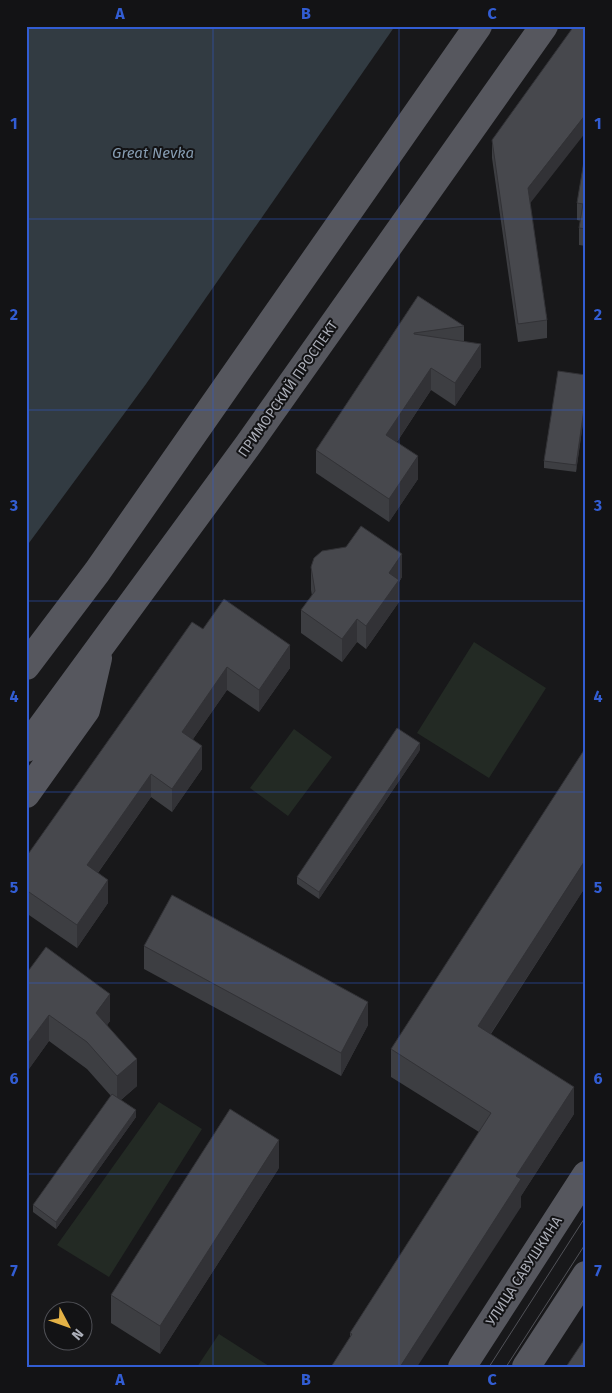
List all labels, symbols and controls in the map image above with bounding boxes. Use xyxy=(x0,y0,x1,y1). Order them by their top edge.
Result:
text: A xyxy=(114,4,125,23)
text: B xyxy=(301,4,311,23)
text: C xyxy=(487,4,497,23)
text: 1 xyxy=(10,114,18,133)
text: 1 xyxy=(594,114,602,133)
water label: Great Nevka xyxy=(112,144,194,162)
text: 2 xyxy=(10,305,18,324)
text: 2 xyxy=(594,305,602,324)
street label: ПРИМОРСКИЙ ПРОСПЕКТ xyxy=(235,317,342,460)
text: 3 xyxy=(9,496,18,515)
text: 3 xyxy=(593,496,602,515)
text: 4 xyxy=(9,687,19,706)
text: 4 xyxy=(593,687,603,706)
text: 5 xyxy=(10,878,19,897)
text: 5 xyxy=(594,878,603,897)
text: 6 xyxy=(9,1069,19,1088)
text: 6 xyxy=(593,1069,603,1088)
street label: УЛИЦА САВУШКИНА xyxy=(482,1213,566,1329)
text: 7 xyxy=(10,1261,18,1280)
text: 7 xyxy=(594,1261,602,1280)
north arrow xyxy=(42,1300,92,1350)
text: N xyxy=(68,1325,87,1343)
text: A xyxy=(114,1370,125,1389)
text: B xyxy=(301,1370,311,1389)
text: C xyxy=(487,1370,497,1389)

